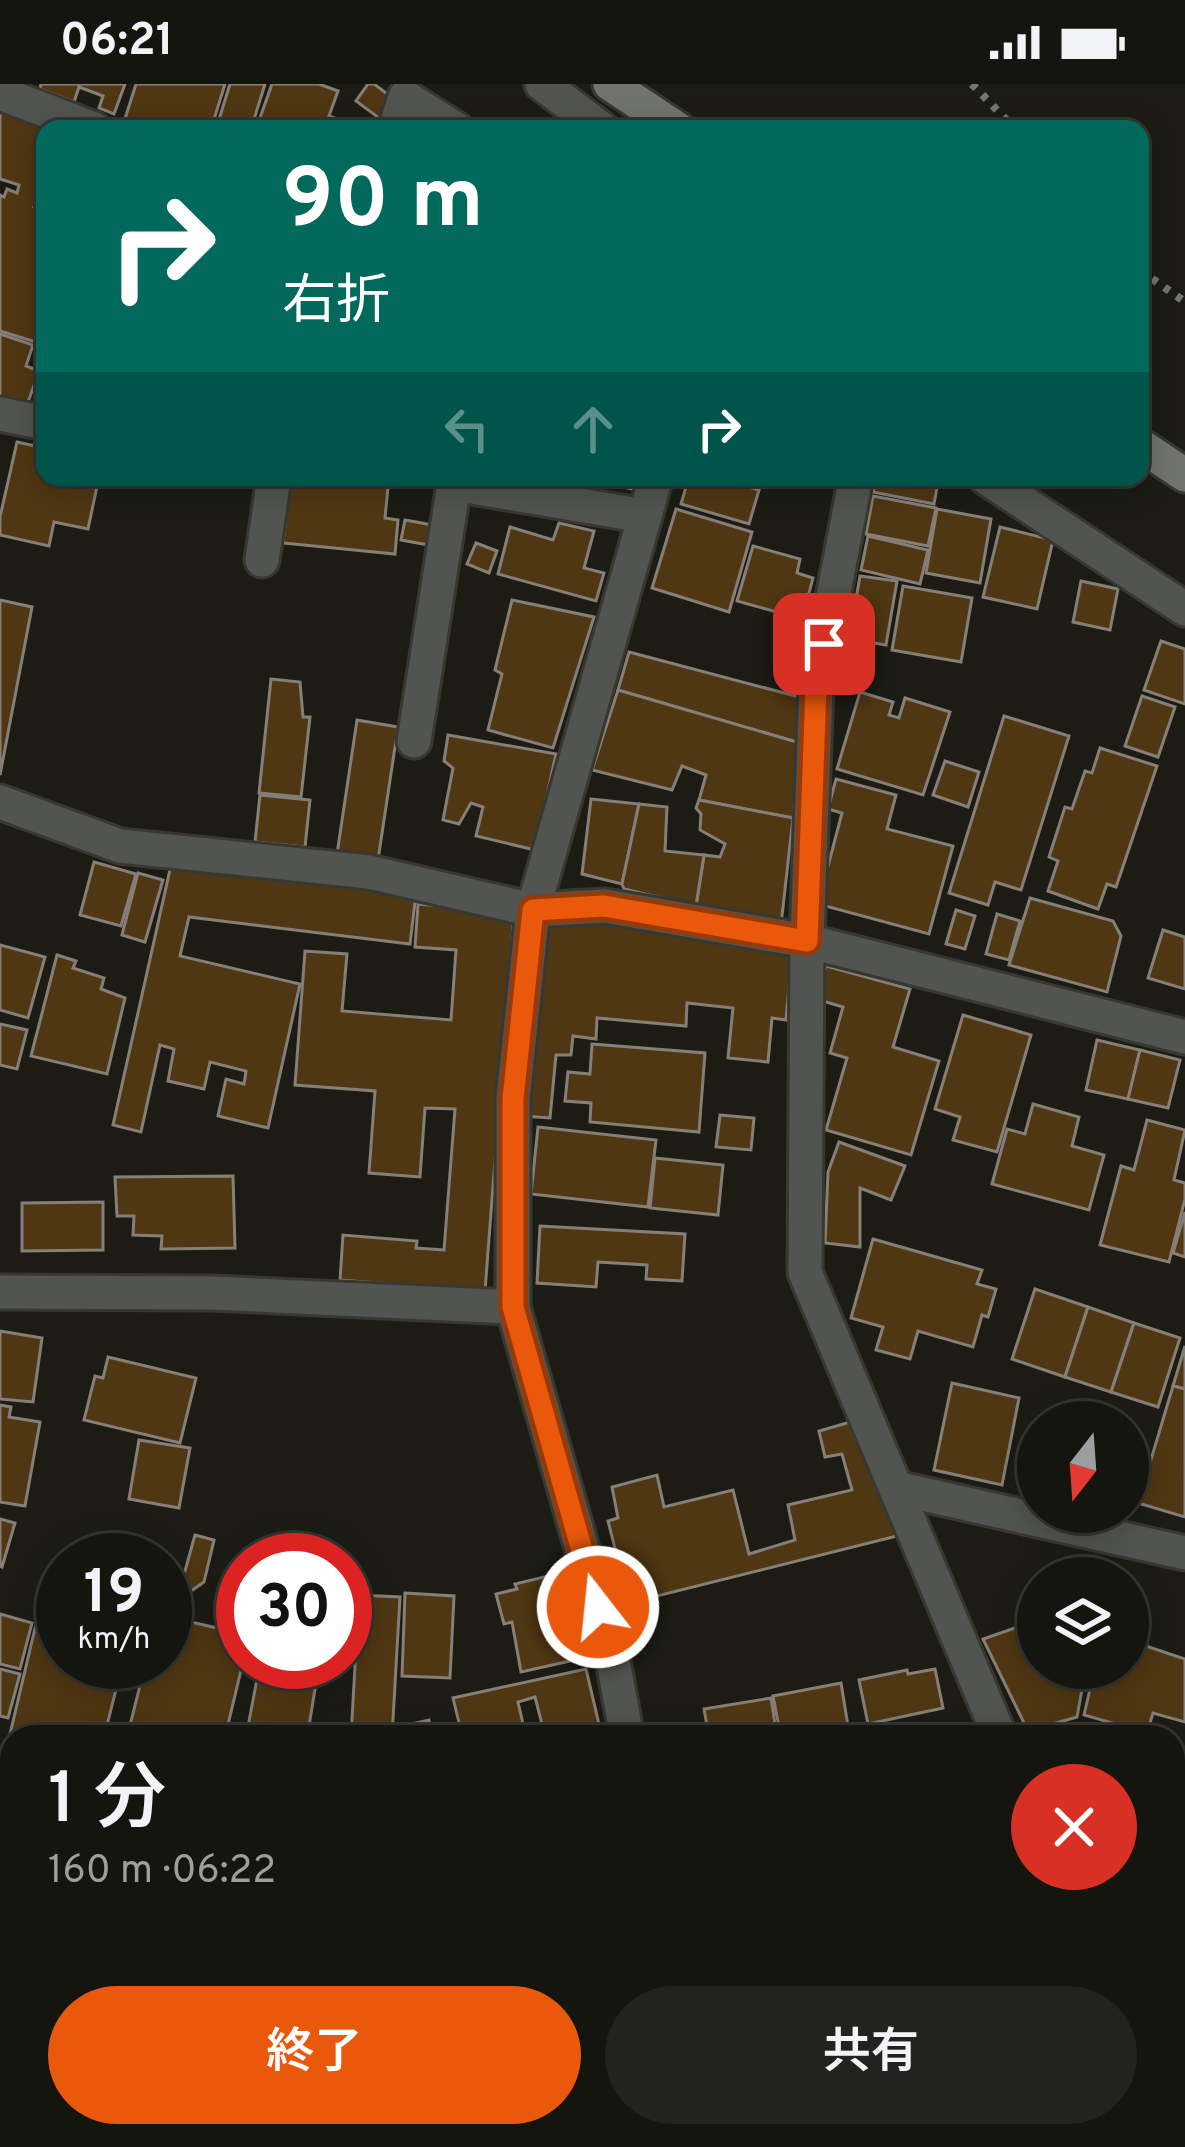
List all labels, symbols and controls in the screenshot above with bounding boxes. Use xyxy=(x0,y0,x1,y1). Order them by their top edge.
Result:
text: 06:21 xyxy=(60,14,174,71)
text: 90 m xyxy=(282,151,484,257)
icon: right xyxy=(84,168,240,324)
text: 右折 xyxy=(282,270,390,339)
icon: left xyxy=(434,396,500,462)
icon: ahead xyxy=(560,396,626,462)
icon: right xyxy=(686,396,752,462)
pin xyxy=(773,593,875,695)
icon: arrive xyxy=(791,611,857,677)
north arrow xyxy=(1017,1401,1149,1533)
map controls xyxy=(1017,1401,1149,1689)
speed limit sign: 30 xyxy=(216,1533,372,1689)
position arrow xyxy=(535,1544,661,1670)
button: layers xyxy=(1017,1557,1149,1689)
text: 19 xyxy=(84,1558,144,1634)
text: km/h xyxy=(78,1622,150,1659)
text: 1 分 xyxy=(48,1757,166,1849)
button: close xyxy=(1011,1764,1137,1890)
text: 160 m · 06:22 xyxy=(48,1848,276,1897)
button: 終了 xyxy=(48,1986,581,2124)
button: 共有 xyxy=(605,1986,1137,2124)

